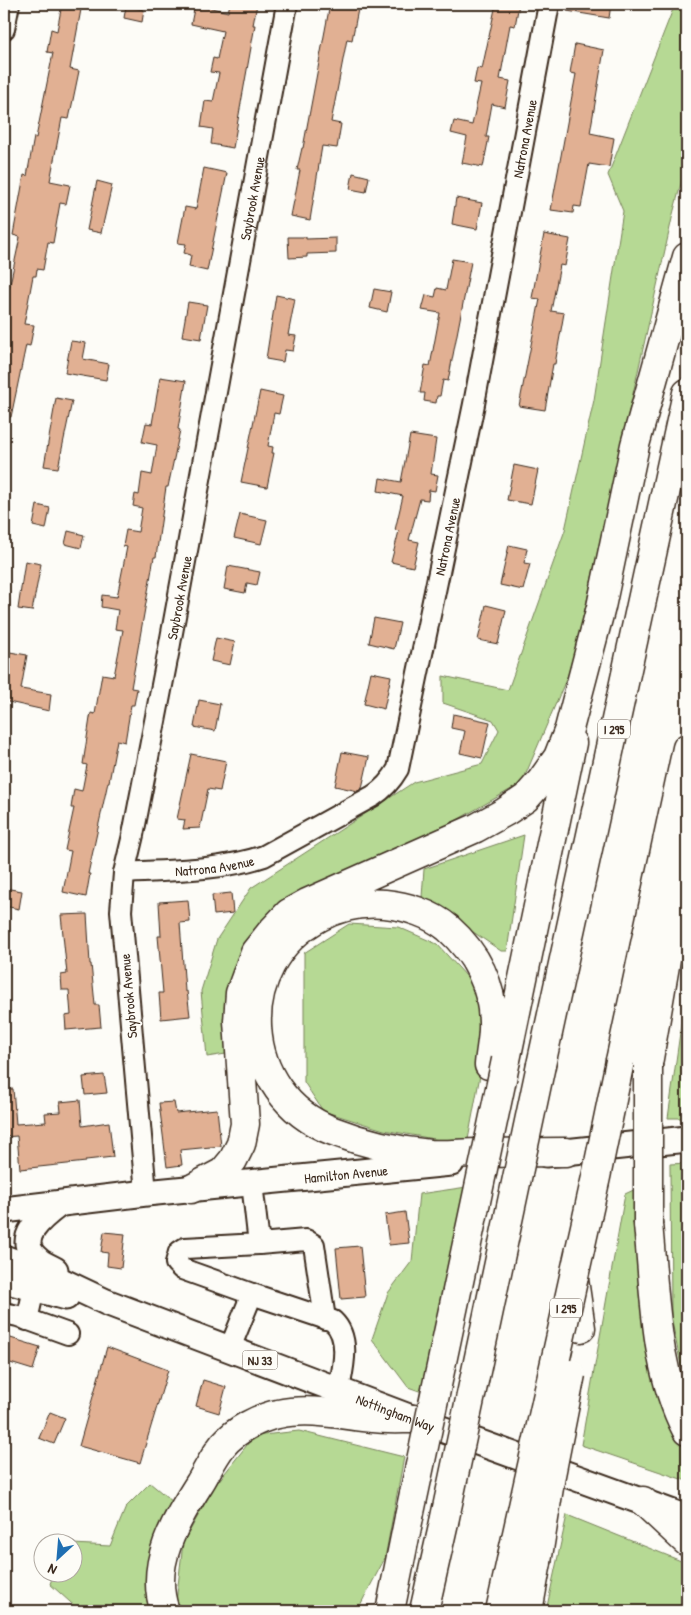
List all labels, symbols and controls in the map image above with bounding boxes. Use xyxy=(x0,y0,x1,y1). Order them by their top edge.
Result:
street label: Natrona Avenue xyxy=(507,97,541,179)
street label: Saybrook Avenue xyxy=(234,154,269,242)
street label: Natrona Avenue xyxy=(429,495,464,577)
street label: Saybrook Avenue xyxy=(161,554,195,641)
road number: I 295 xyxy=(598,720,630,739)
street label: Natrona Avenue xyxy=(175,850,257,880)
street label: Saybrook Avenue xyxy=(115,952,142,1039)
street label: Hamilton Avenue xyxy=(303,1160,389,1187)
road number: I 295 xyxy=(550,1299,582,1318)
road number: NJ 33 xyxy=(242,1350,278,1370)
street label: Nottingham Way xyxy=(354,1388,438,1436)
north arrow xyxy=(32,1532,82,1582)
text: N xyxy=(44,1560,60,1580)

